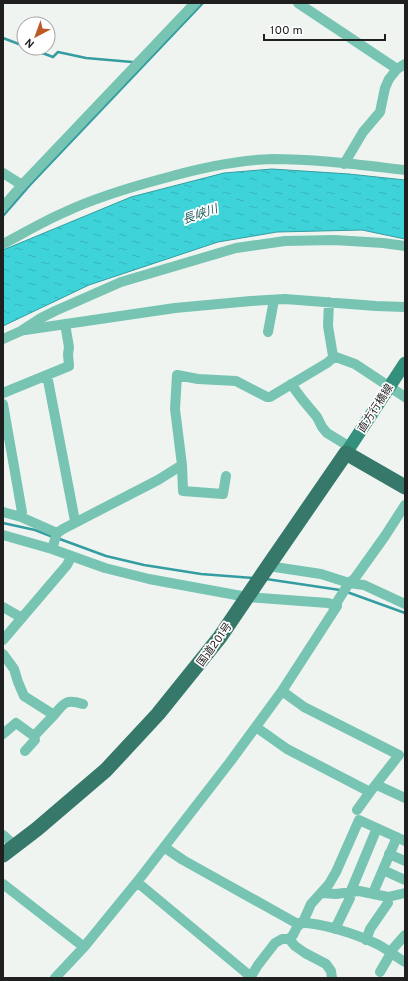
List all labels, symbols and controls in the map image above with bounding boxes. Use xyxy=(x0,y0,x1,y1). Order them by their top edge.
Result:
north arrow xyxy=(16,16,56,56)
scale bar xyxy=(264,16,385,42)
text: 100 m xyxy=(270,23,303,39)
text: N xyxy=(23,35,38,51)
water label: 長峡川 xyxy=(181,201,222,228)
street label: 直方行橋線 xyxy=(355,382,397,435)
street label: 国道201号 xyxy=(194,620,235,669)

